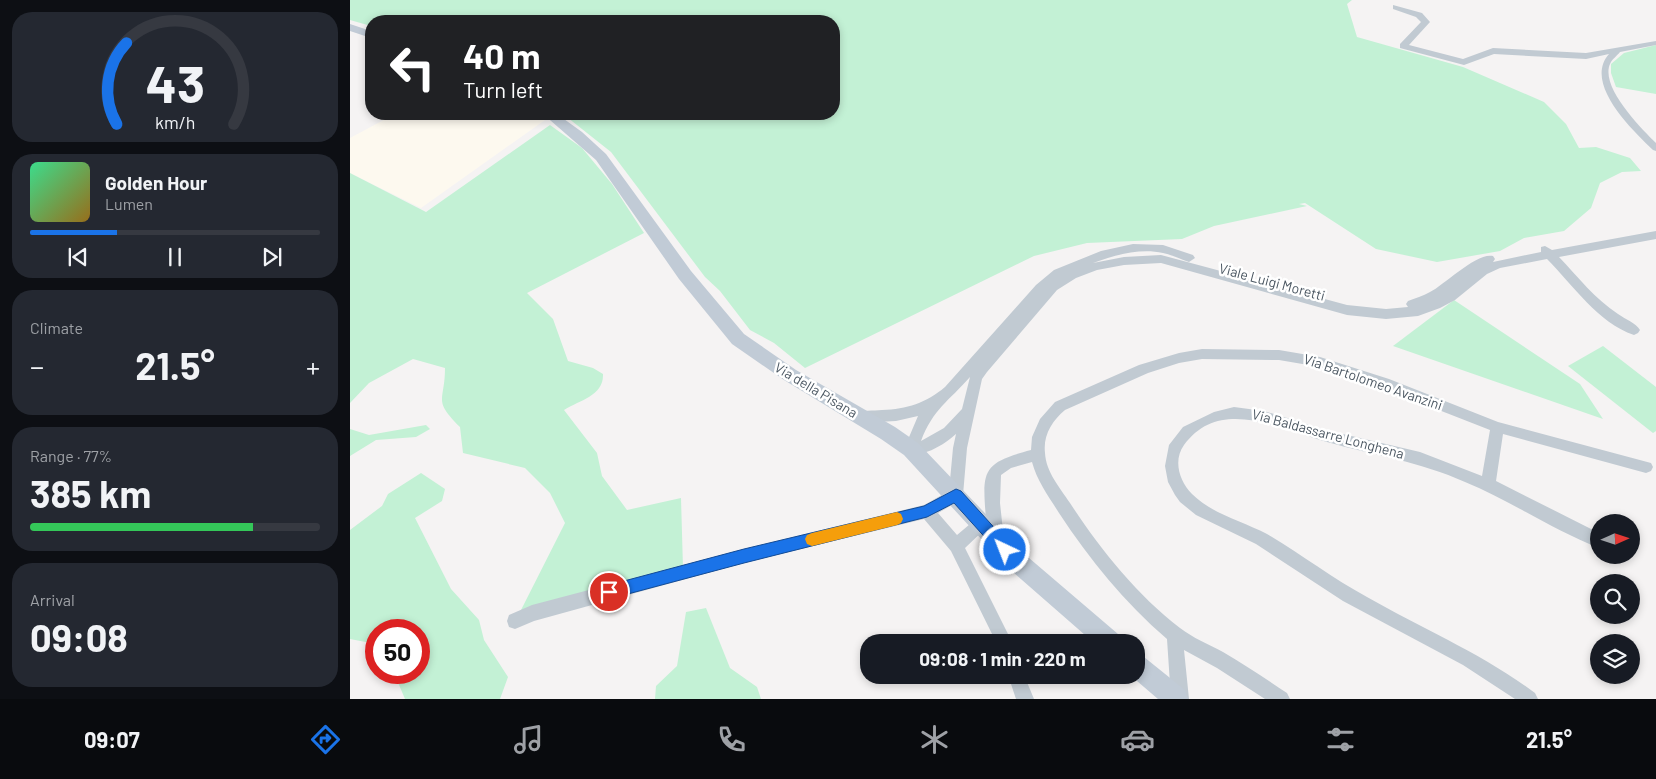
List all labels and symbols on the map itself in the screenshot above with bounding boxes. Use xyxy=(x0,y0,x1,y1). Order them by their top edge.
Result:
street label: Viale Luigi Moretti xyxy=(1217,259,1327,304)
street label: Via Bartolomeo Avanzini xyxy=(1301,350,1445,413)
street label: Via della Pisana xyxy=(772,358,861,421)
street label: Via Baldassarre Longhena xyxy=(1250,405,1406,462)
north arrow xyxy=(1590,514,1640,564)
position arrow xyxy=(978,523,1030,575)
pin xyxy=(588,571,630,613)
speed limit sign: 50 xyxy=(365,619,430,684)

